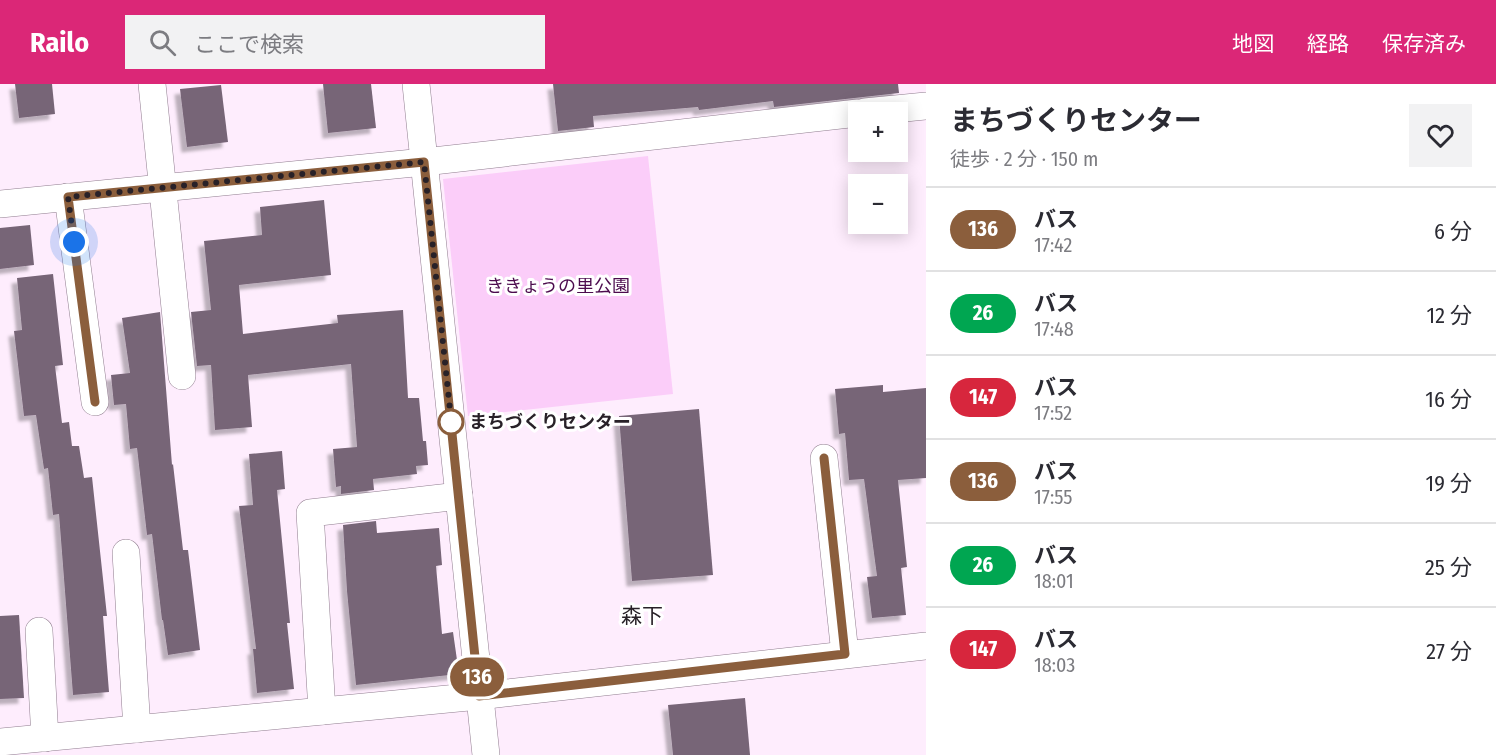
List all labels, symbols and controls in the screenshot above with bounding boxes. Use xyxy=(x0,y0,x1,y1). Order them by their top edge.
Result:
search box xyxy=(125,15,545,69)
text: Railo xyxy=(30,26,89,59)
icon: search xyxy=(146,26,179,59)
text: ここで検索 xyxy=(194,31,304,58)
text: 地図 xyxy=(1232,31,1274,57)
text: 経路 xyxy=(1307,31,1349,57)
text: 保存済み xyxy=(1382,31,1466,57)
map controls xyxy=(848,102,908,234)
button: + xyxy=(848,102,908,162)
text: まちづくりセンター xyxy=(950,104,1202,137)
button: heart xyxy=(1409,104,1472,167)
text: 徒歩 · 2 分 · 150 m xyxy=(950,147,1098,171)
button: − xyxy=(848,174,908,234)
text: バス xyxy=(1034,206,1078,233)
text: 136 xyxy=(968,216,998,242)
text: 6 分 xyxy=(1434,218,1472,245)
your location xyxy=(59,227,89,257)
text: 17:42 xyxy=(1034,233,1072,257)
park label: ききょうの里公園 xyxy=(486,275,630,297)
text: バス xyxy=(1034,290,1078,317)
text: 26 xyxy=(973,300,993,326)
text: 12 分 xyxy=(1427,302,1472,329)
text: 17:48 xyxy=(1034,317,1074,341)
text: バス xyxy=(1034,374,1078,401)
text: 147 xyxy=(969,384,997,410)
text: 16 分 xyxy=(1425,386,1472,413)
text: 17:52 xyxy=(1034,401,1072,425)
marker: まちづくりセンター xyxy=(438,409,464,435)
place label: まちづくりセンター xyxy=(469,411,631,433)
text: バス xyxy=(1034,458,1078,485)
text: 136 xyxy=(968,468,998,494)
text: 19 分 xyxy=(1426,470,1472,497)
text: 17:55 xyxy=(1034,485,1072,509)
text: バス xyxy=(1034,542,1078,569)
text: 26 xyxy=(973,552,993,578)
text: 25 分 xyxy=(1425,554,1472,581)
text: 18:01 xyxy=(1034,569,1074,593)
district label: 森下 xyxy=(621,603,663,629)
text: バス xyxy=(1034,626,1078,653)
text: 147 xyxy=(969,636,997,662)
text: 27 分 xyxy=(1426,638,1472,665)
text: 18:03 xyxy=(1034,653,1075,677)
line badge: 136 xyxy=(442,658,512,696)
text: 136 xyxy=(462,664,492,690)

